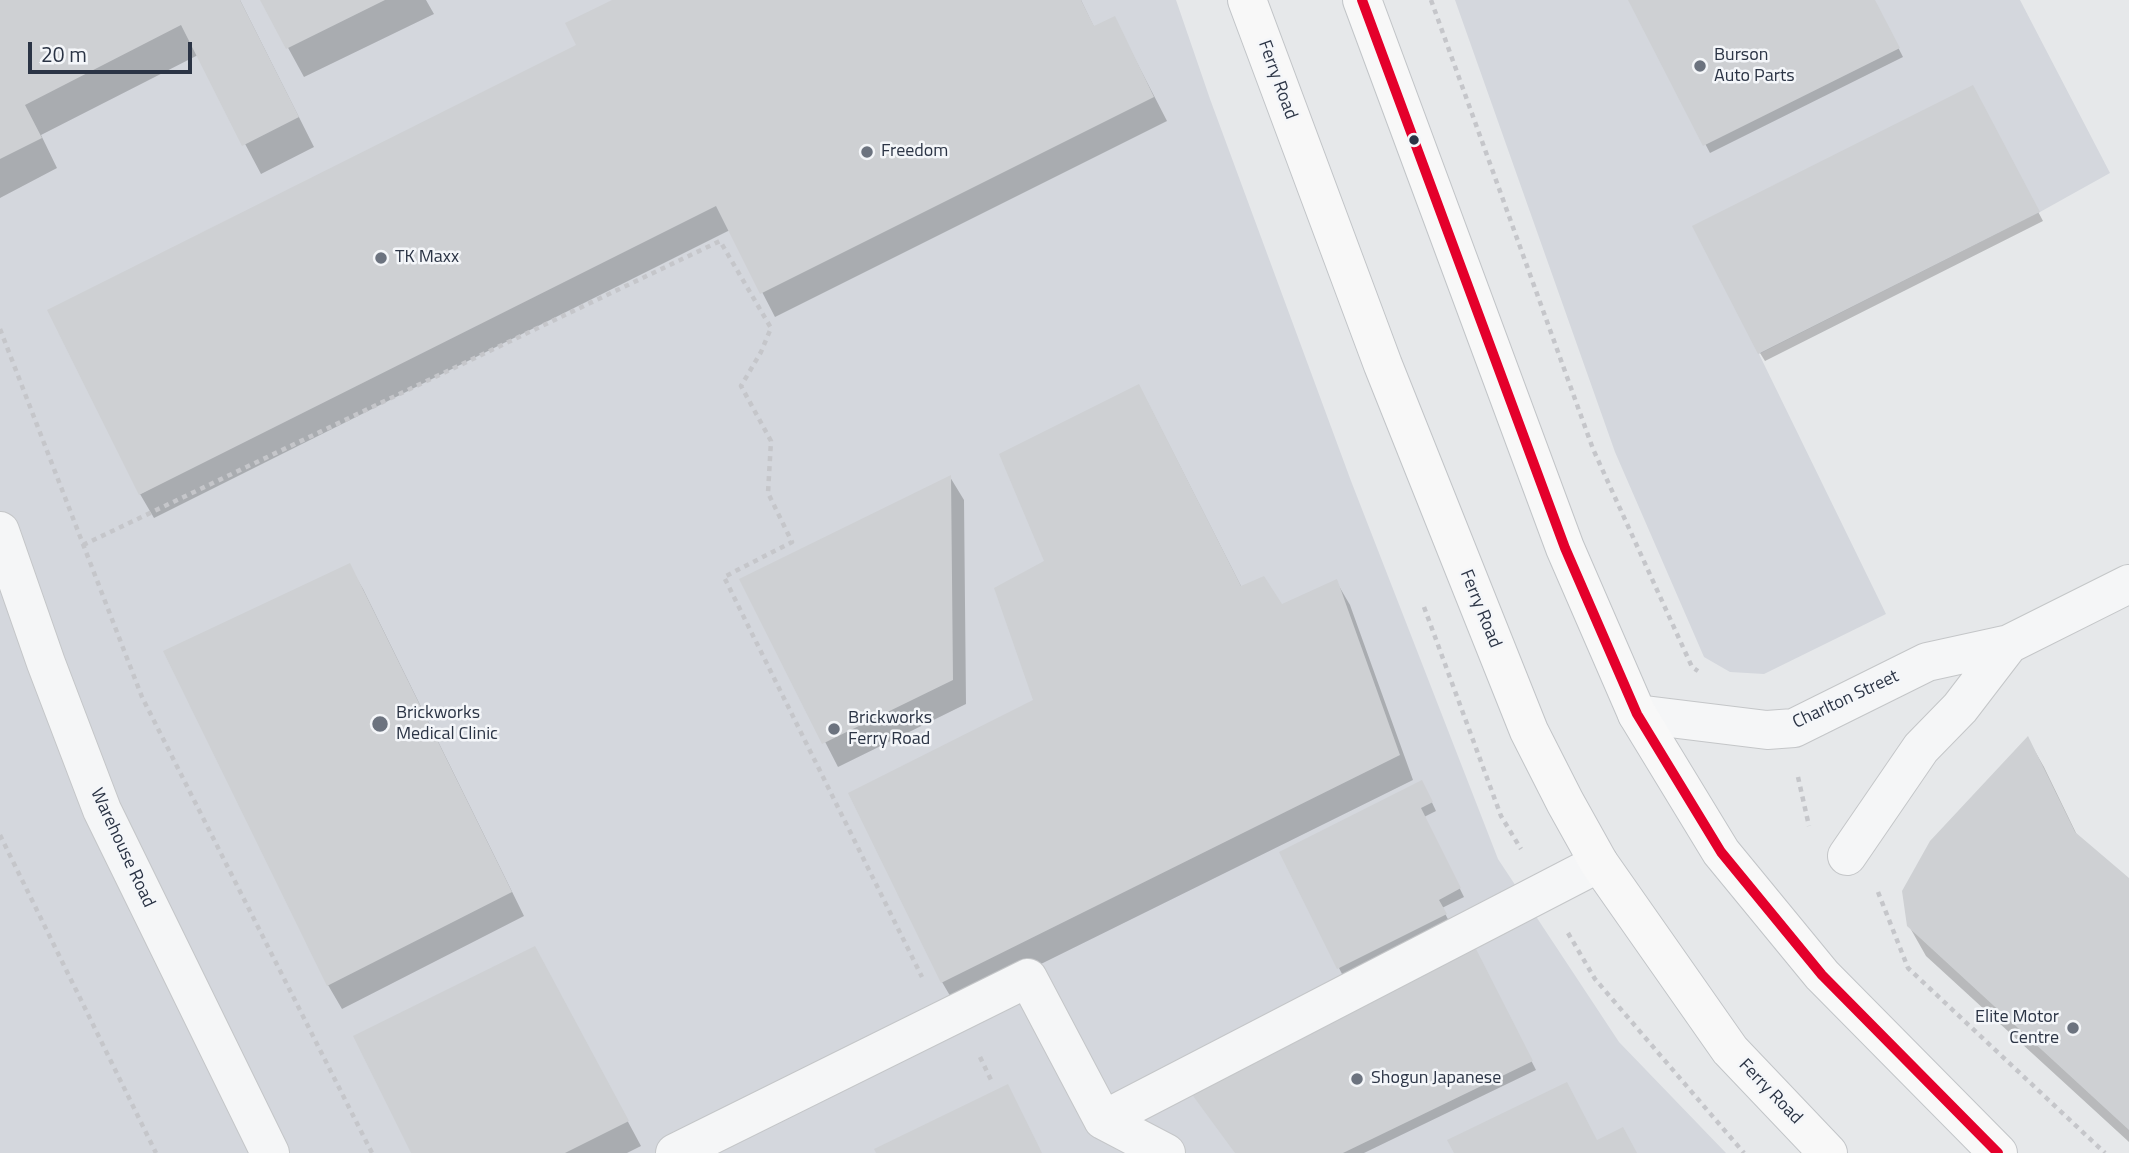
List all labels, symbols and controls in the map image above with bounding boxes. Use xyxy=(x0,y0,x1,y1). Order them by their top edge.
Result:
scale bar xyxy=(32,28,196,72)
text: 20 m xyxy=(41,38,87,70)
street label: Ferry Road xyxy=(1253,38,1301,122)
place label: Burson Auto Parts xyxy=(1714,45,1795,88)
marker: Burson Auto Parts xyxy=(1692,58,1708,74)
unlabelled marker xyxy=(1407,133,1421,147)
place label: Freedom xyxy=(881,141,948,163)
marker: Freedom xyxy=(859,144,875,160)
place label: TK Maxx xyxy=(395,247,459,269)
marker: TK Maxx xyxy=(373,250,389,266)
street label: Ferry Road xyxy=(1455,567,1505,651)
street label: Charlton Street xyxy=(1789,666,1903,734)
place label: Brickworks Medical Clinic xyxy=(396,703,498,746)
place label: Brickworks Ferry Road xyxy=(848,708,932,750)
marker: Brickworks Medical Clinic xyxy=(370,714,390,734)
marker: Brickworks Ferry Road xyxy=(826,721,842,737)
street label: Warehouse Road xyxy=(85,785,159,911)
place label: Elite Motor Centre xyxy=(1975,1007,2059,1050)
marker: Elite Motor Centre xyxy=(2065,1020,2081,1036)
street label: Ferry Road xyxy=(1734,1055,1806,1129)
place label: Shogun Japanese xyxy=(1371,1068,1501,1090)
marker: Shogun Japanese xyxy=(1349,1071,1365,1087)

